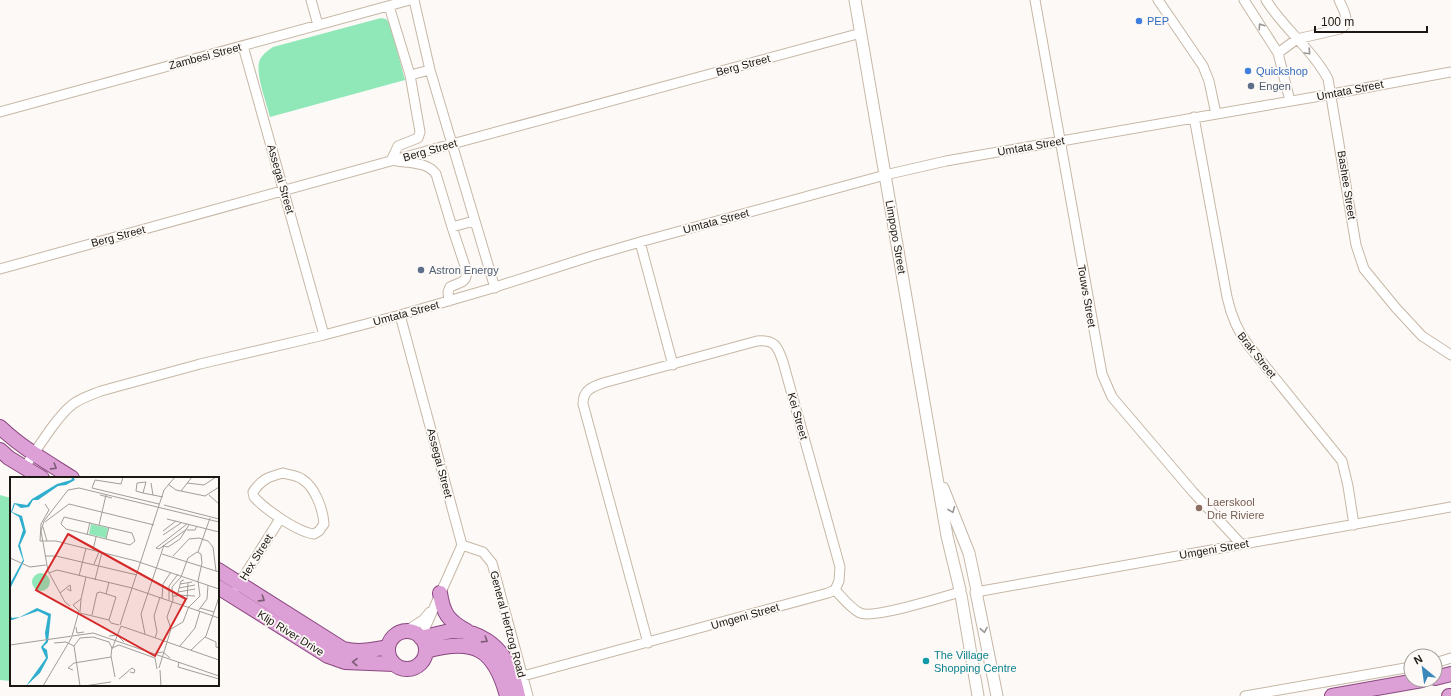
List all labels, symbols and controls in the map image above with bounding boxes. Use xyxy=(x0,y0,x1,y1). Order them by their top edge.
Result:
scale bar xyxy=(1315,8,1427,34)
place label: PEP xyxy=(1147,15,1169,27)
text: 100 m xyxy=(1321,15,1354,29)
marker: PEP xyxy=(1134,16,1144,26)
one-way arrow xyxy=(1259,24,1266,31)
street label: Zambesi Street xyxy=(167,41,243,71)
one-way arrow xyxy=(1304,47,1311,54)
street label: Berg Street xyxy=(715,52,771,78)
place label: Quickshop xyxy=(1256,65,1308,77)
marker: Quickshop xyxy=(1243,66,1253,76)
street label: Umtata Street xyxy=(1316,78,1384,102)
place label: Engen xyxy=(1259,80,1291,92)
marker: Engen xyxy=(1246,81,1256,91)
street label: Umtata Street xyxy=(997,134,1065,158)
street label: Berg Street xyxy=(402,137,458,163)
street label: Assegai Street xyxy=(265,143,297,215)
street label: Bashee Street xyxy=(1336,150,1358,220)
street label: Limpopo Street xyxy=(884,199,908,275)
street label: Umtata Street xyxy=(682,206,750,236)
street label: Berg Street xyxy=(90,223,146,249)
place label: Astron Energy xyxy=(429,264,499,276)
street label: Touws Street xyxy=(1076,264,1098,328)
marker: Astron Energy xyxy=(416,265,426,275)
street label: Umtata Street xyxy=(372,298,440,328)
street label: Brak Street xyxy=(1235,330,1279,380)
street label: Kei Street xyxy=(786,391,810,441)
street label: Assegai Street xyxy=(425,427,455,499)
one-way arrow xyxy=(50,462,57,469)
inset map xyxy=(10,477,219,686)
place label: Laerskool Drie Riviere xyxy=(1207,496,1264,521)
marker: Laerskool Drie Riviere xyxy=(1194,503,1204,513)
one-way arrow xyxy=(948,506,956,513)
street label: Hex Street xyxy=(237,532,275,582)
street label: Umgeni Street xyxy=(1178,537,1250,561)
street label: General Hertzog Road xyxy=(488,569,528,679)
one-way arrow xyxy=(258,594,265,601)
street label: Umgeni Street xyxy=(710,601,780,631)
street label: Klip River Drive xyxy=(256,608,326,658)
one-way arrow xyxy=(979,627,988,633)
one-way arrow xyxy=(481,635,488,642)
north arrow xyxy=(1403,648,1443,688)
place label: The Village Shopping Centre xyxy=(934,649,1017,674)
text: N xyxy=(1412,652,1425,666)
marker: The Village Shopping Centre xyxy=(921,656,931,666)
one-way arrow xyxy=(352,658,358,667)

